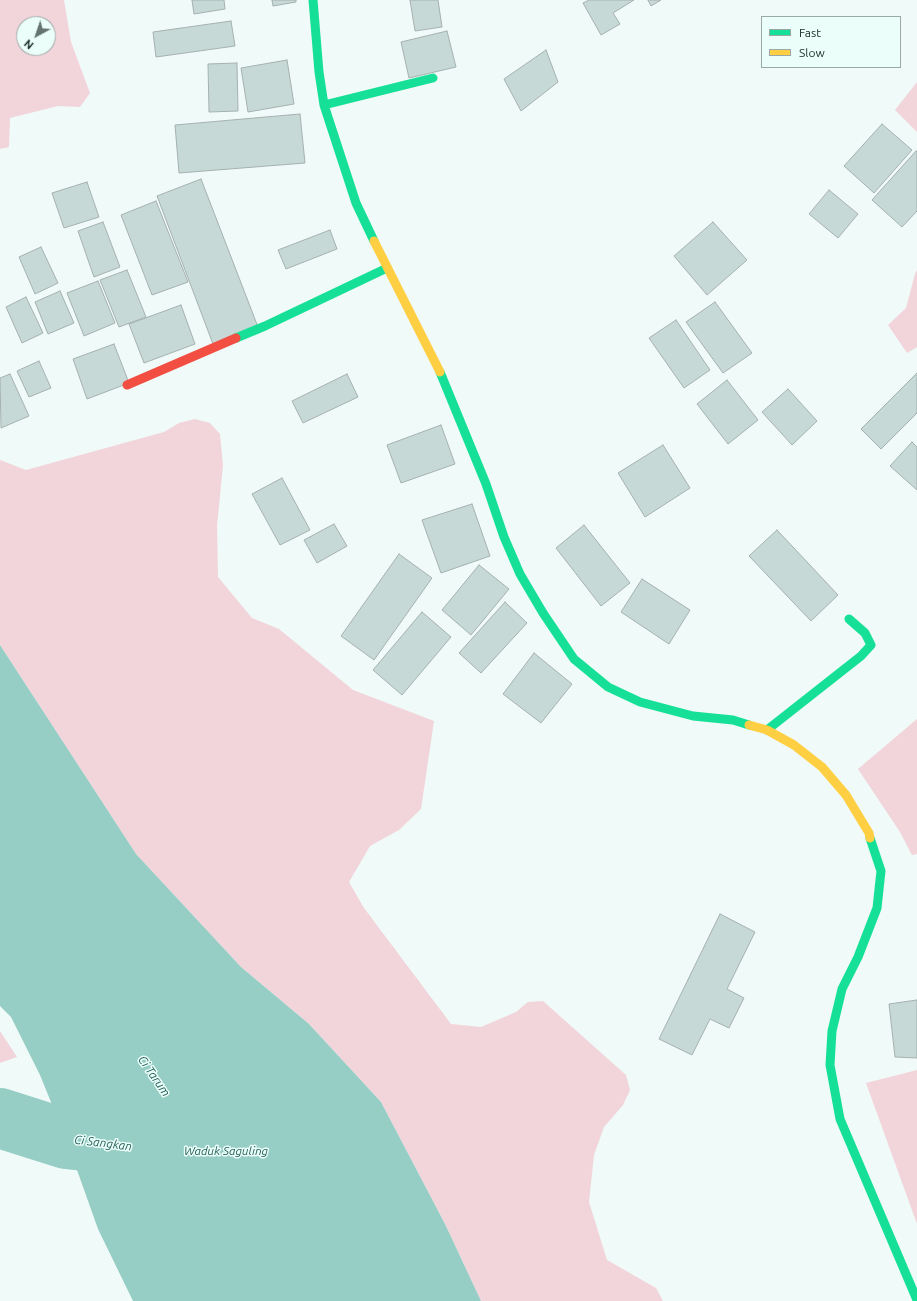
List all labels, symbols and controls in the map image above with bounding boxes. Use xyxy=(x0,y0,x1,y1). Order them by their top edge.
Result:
north arrow xyxy=(16,16,56,56)
legend xyxy=(761,16,901,68)
text: Fast xyxy=(799,26,821,39)
text: N xyxy=(22,37,36,52)
text: Slow xyxy=(799,46,825,59)
water label: Ci Tarum xyxy=(135,1053,173,1099)
water label: Ci Sangkan xyxy=(73,1132,133,1154)
water label: Waduk Saguling xyxy=(184,1144,268,1158)

